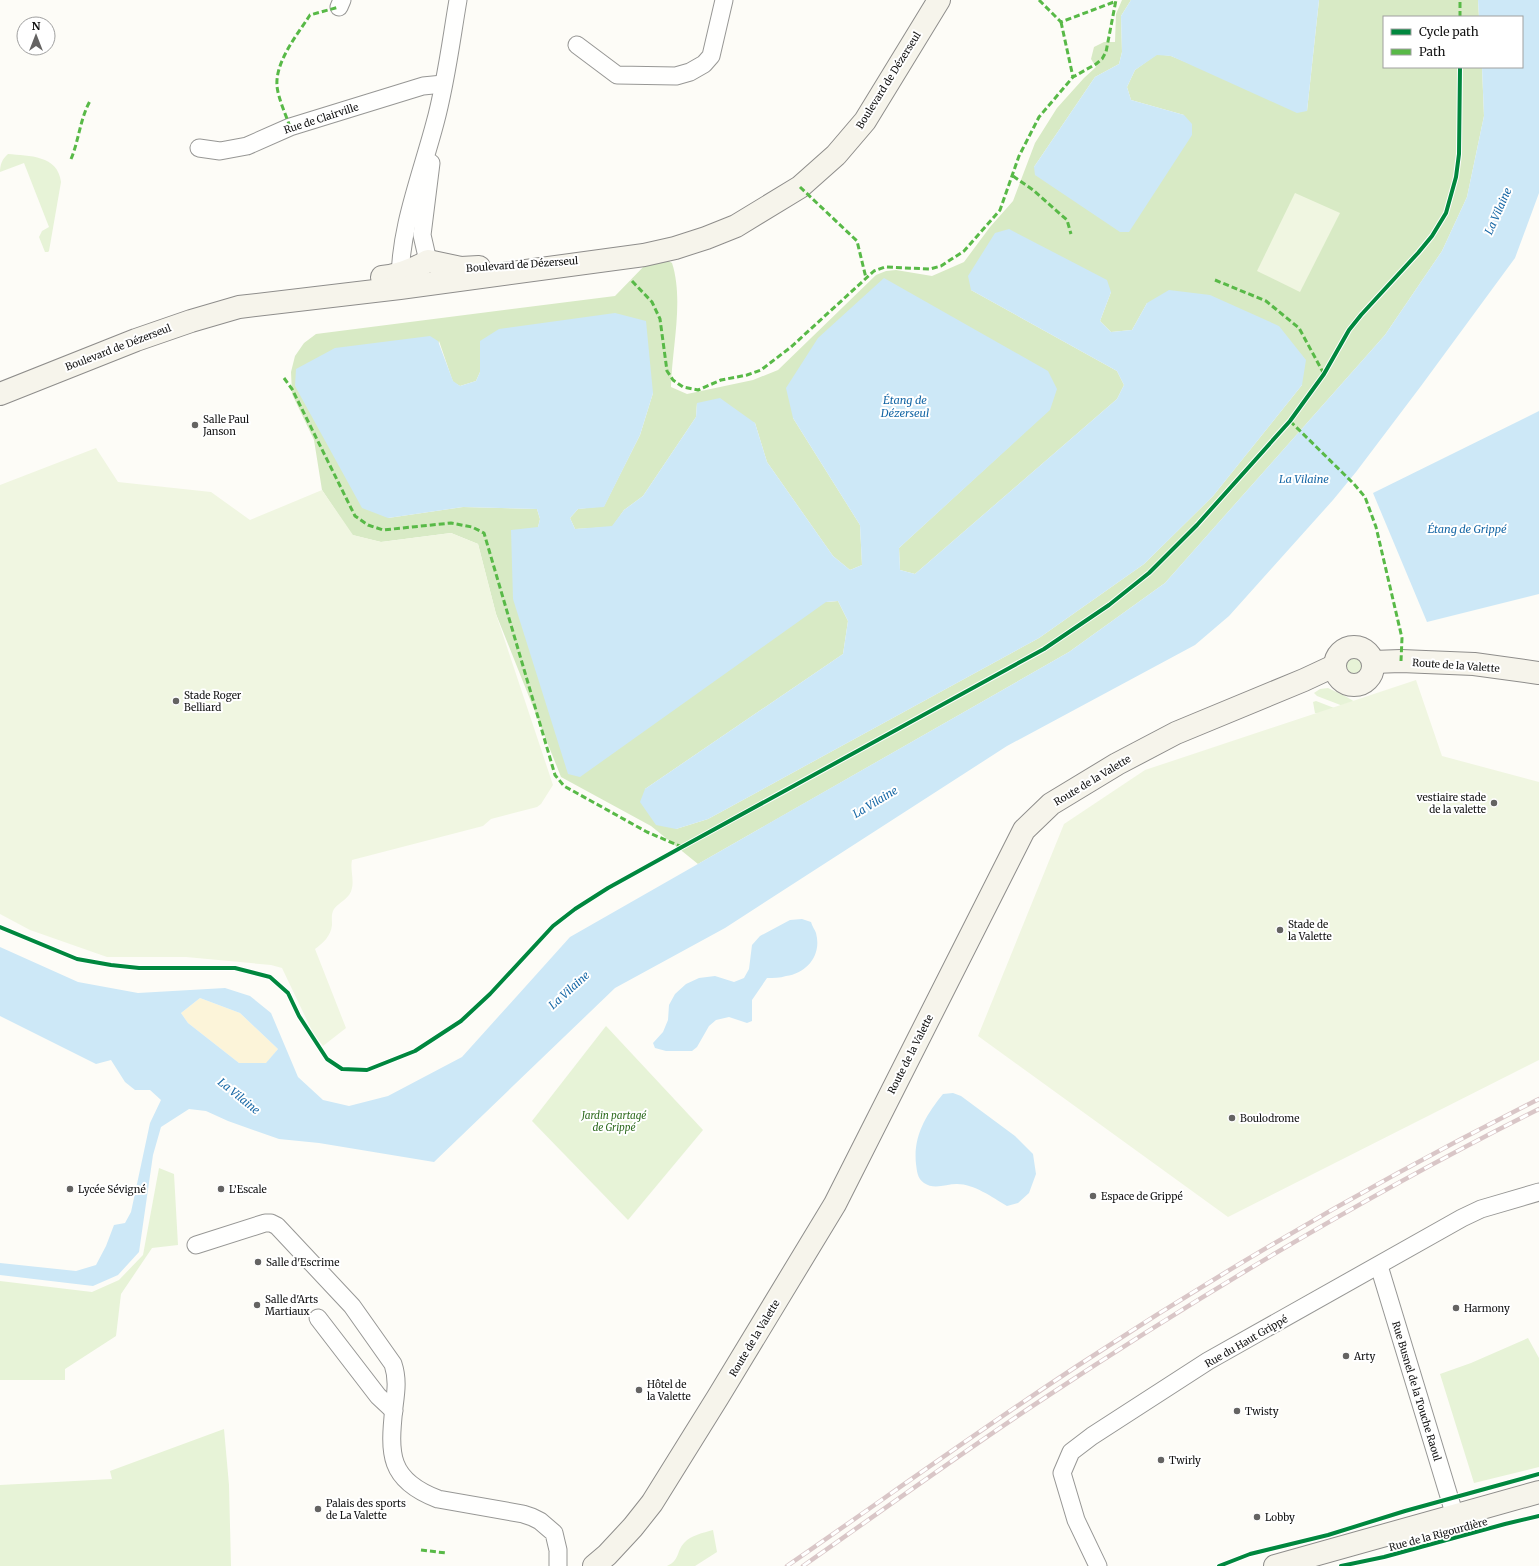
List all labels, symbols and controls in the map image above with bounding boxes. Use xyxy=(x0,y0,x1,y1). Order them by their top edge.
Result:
north arrow xyxy=(16,16,56,56)
legend xyxy=(1383,16,1523,68)
text: N xyxy=(32,19,41,33)
text: Cycle path xyxy=(1419,24,1479,39)
street label: Boulevard de Dézerseul xyxy=(853,29,924,131)
text: Path xyxy=(1419,44,1445,59)
street label: Rue de Clairville xyxy=(282,100,360,137)
water label: La Vilaine xyxy=(1481,185,1515,237)
street label: Boulevard de Dézerseul xyxy=(466,254,578,275)
street label: Boulevard de Dézerseul xyxy=(63,321,173,374)
water label: Étang de Dézerseul xyxy=(880,393,929,420)
place label: Salle Paul Janson xyxy=(202,413,249,438)
marker: Salle Paul Janson xyxy=(190,420,200,430)
water label: La Vilaine xyxy=(1279,472,1329,486)
water label: Étang de Grippé xyxy=(1427,522,1507,536)
street label: Route de la Valette xyxy=(1412,656,1500,675)
place label: Stade Roger Belliard xyxy=(184,689,242,714)
marker: Stade Roger Belliard xyxy=(171,696,181,706)
street label: Route de la Valette xyxy=(1051,752,1133,809)
water label: La Vilaine xyxy=(850,783,900,821)
place label: vestiaire stade de la valette xyxy=(1416,791,1486,816)
marker: vestiaire stade de la valette xyxy=(1489,798,1499,808)
place label: Stade de la Valette xyxy=(1288,918,1332,943)
marker: Stade de la Valette xyxy=(1275,925,1285,935)
water label: La Vilaine xyxy=(546,968,593,1012)
street label: Route de la Valette xyxy=(885,1012,936,1096)
water label: La Vilaine xyxy=(215,1075,263,1117)
park label: Jardin partagé de Grippé xyxy=(581,1109,647,1134)
place label: Boulodrome xyxy=(1240,1112,1299,1125)
marker: Boulodrome xyxy=(1227,1113,1237,1123)
place label: Lycée Sévigné xyxy=(78,1183,146,1196)
place label: L’Escale xyxy=(229,1183,267,1196)
marker: Lycée Sévigné xyxy=(65,1184,75,1194)
marker: L’Escale xyxy=(216,1184,226,1194)
place label: Espace de Grippé xyxy=(1101,1190,1183,1203)
marker: Espace de Grippé xyxy=(1088,1191,1098,1201)
place label: Salle d'Escrime xyxy=(266,1256,339,1269)
marker: Salle d'Escrime xyxy=(253,1257,263,1267)
place label: Salle d'Arts Martiaux xyxy=(265,1293,318,1318)
street label: Route de la Valette xyxy=(726,1297,783,1379)
marker: Salle d'Arts Martiaux xyxy=(252,1300,262,1310)
place label: Harmony xyxy=(1464,1302,1510,1315)
marker: Harmony xyxy=(1451,1303,1461,1313)
street label: Rue du Haut Grippé xyxy=(1203,1312,1290,1370)
street label: Rue Busnel de la Touche Raoul xyxy=(1389,1320,1444,1463)
place label: Arty xyxy=(1353,1350,1376,1363)
marker: Arty xyxy=(1341,1351,1351,1361)
place label: Hôtel de la Valette xyxy=(647,1378,691,1403)
marker: Hôtel de la Valette xyxy=(634,1385,644,1395)
place label: Twisty xyxy=(1245,1405,1279,1418)
marker: Twisty xyxy=(1232,1406,1242,1416)
place label: Twirly xyxy=(1169,1454,1201,1467)
marker: Twirly xyxy=(1156,1455,1166,1465)
place label: Palais des sports de La Valette xyxy=(326,1497,406,1522)
marker: Palais des sports de La Valette xyxy=(313,1504,323,1514)
place label: Lobby xyxy=(1265,1511,1295,1524)
marker: Lobby xyxy=(1252,1512,1262,1522)
street label: Rue de la Rigourdière xyxy=(1387,1515,1489,1554)

